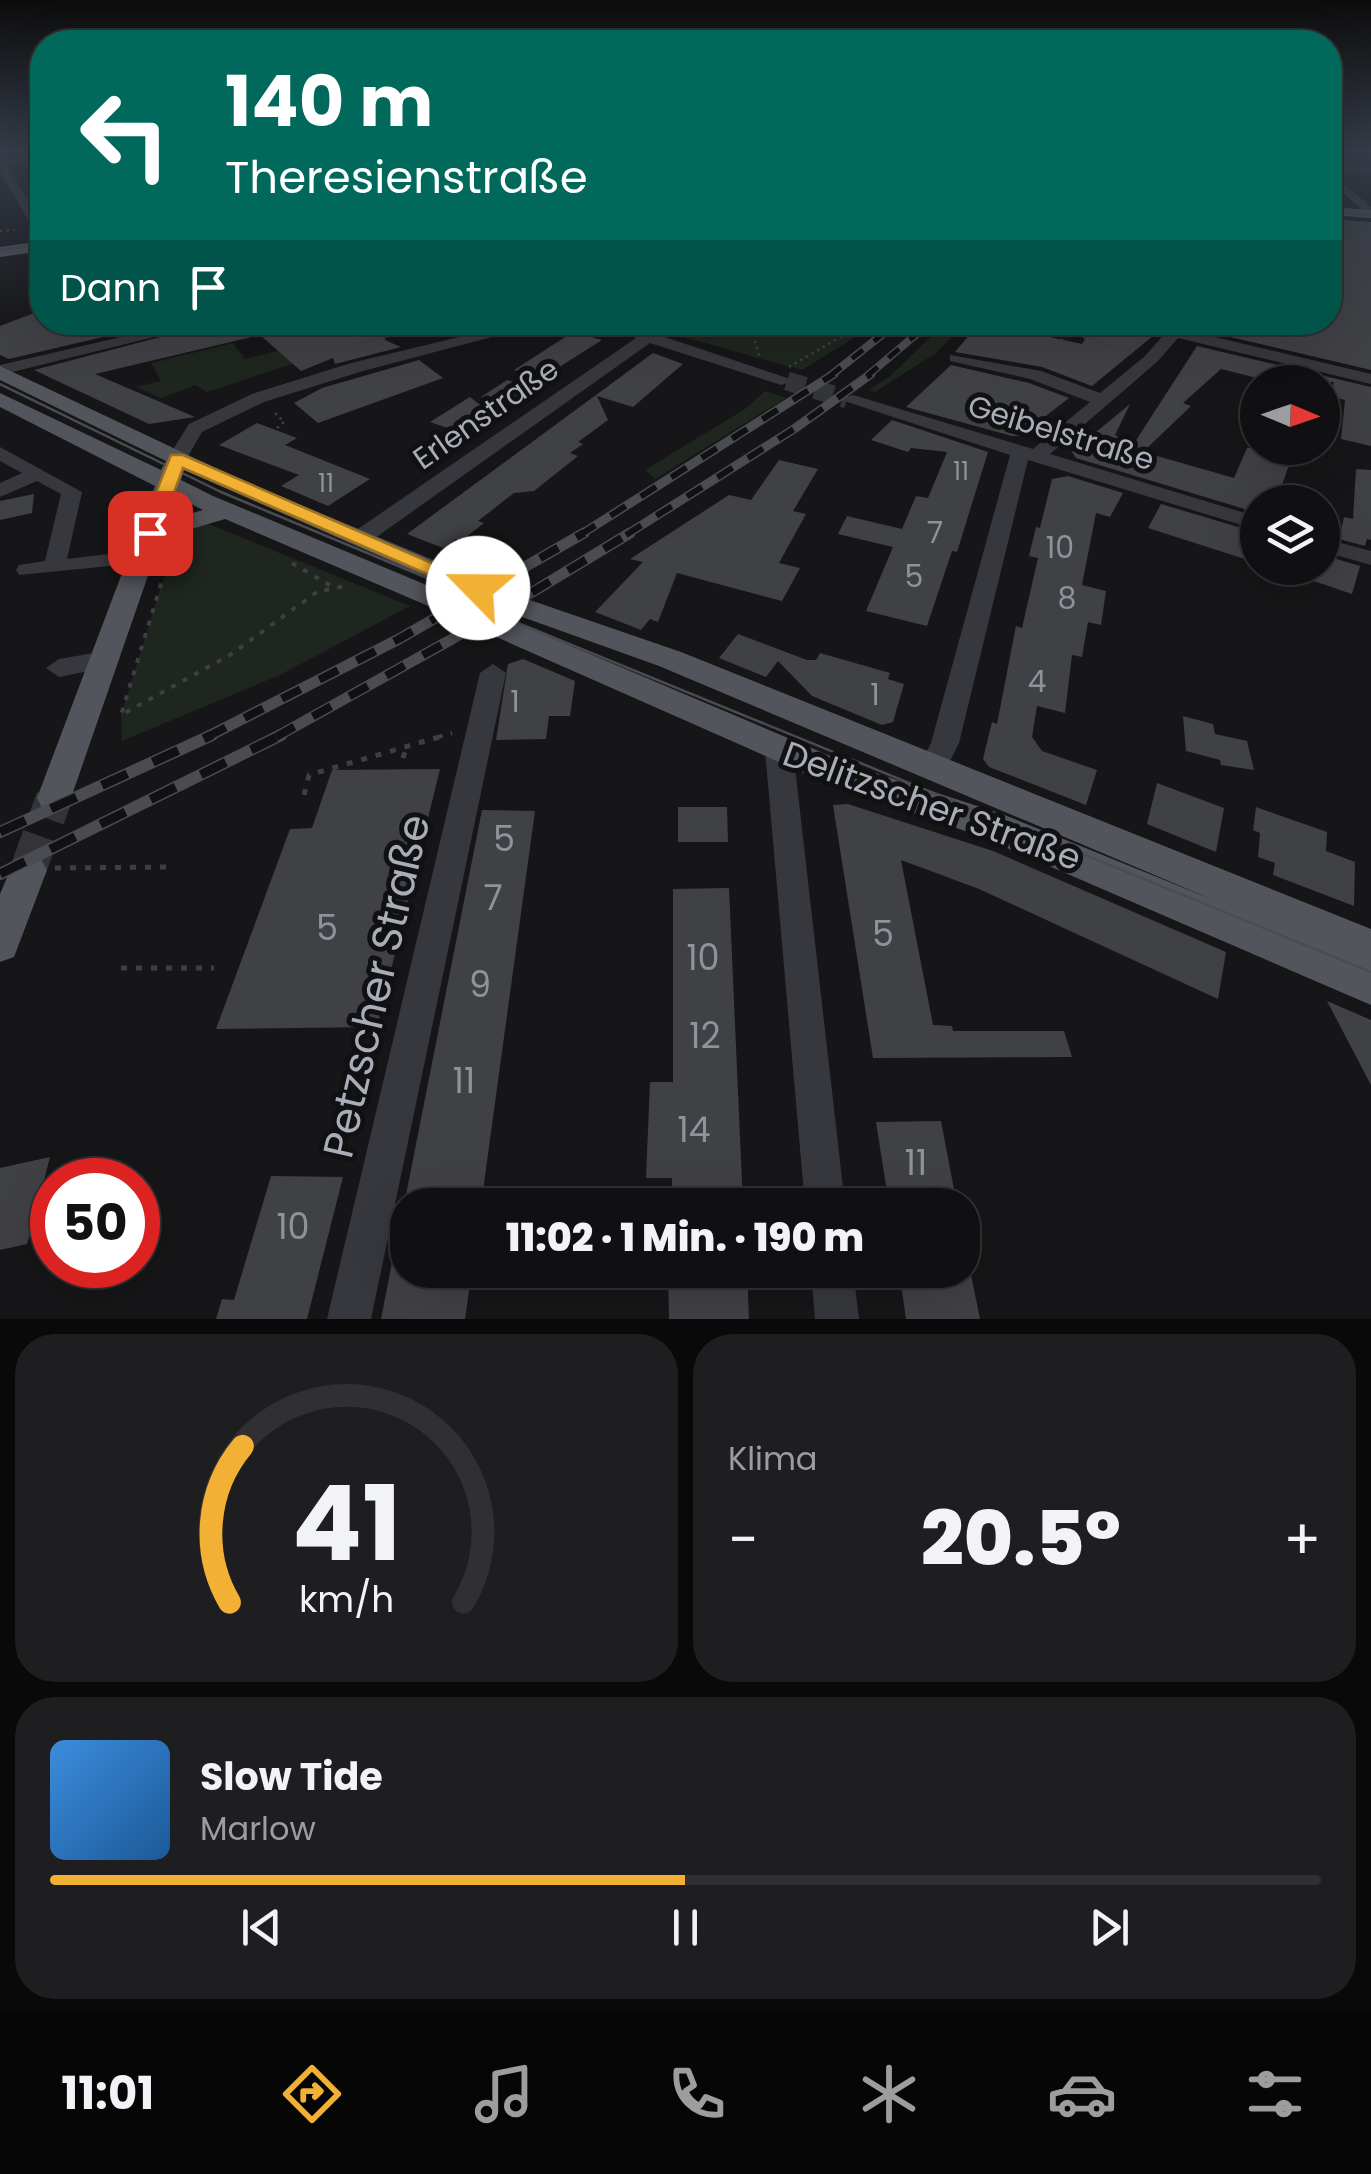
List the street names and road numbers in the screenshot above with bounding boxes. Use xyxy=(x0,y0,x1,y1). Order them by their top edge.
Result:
street label: Erlenstraße xyxy=(404,348,567,480)
street label: Geibelstraße xyxy=(963,384,1160,481)
street label: Delitzscher Straße xyxy=(776,729,1088,882)
street label: Petzscher Straße xyxy=(308,809,445,1164)

